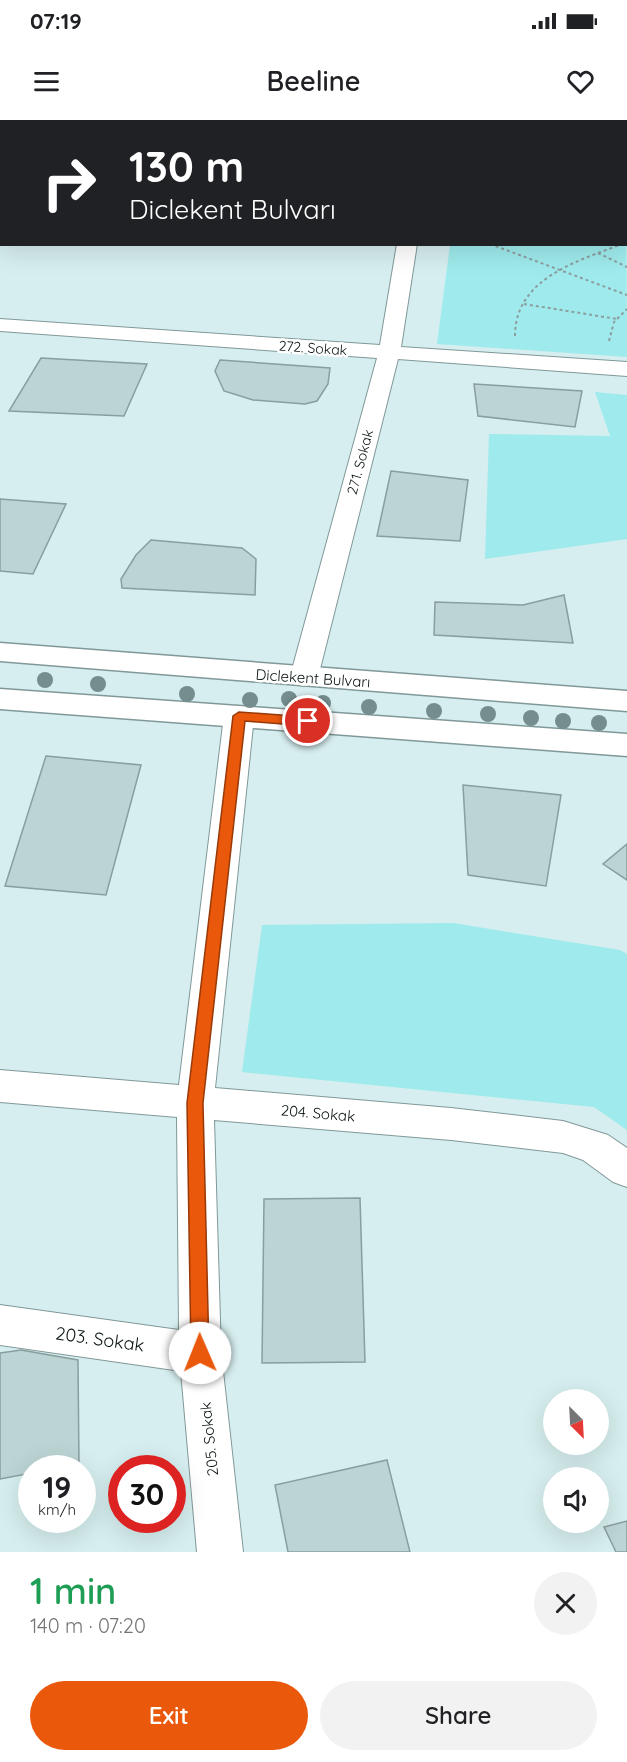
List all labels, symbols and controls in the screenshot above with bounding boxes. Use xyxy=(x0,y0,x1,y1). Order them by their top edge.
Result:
text: 07:19 xyxy=(30,7,82,35)
text: Beeline xyxy=(267,64,360,98)
icon: menu xyxy=(30,65,63,98)
icon: heart xyxy=(564,65,597,98)
text: 130 m xyxy=(129,140,244,193)
icon: right xyxy=(30,144,108,222)
text: Diclekent Bulvarı xyxy=(129,192,336,226)
street label: 272. Sokak xyxy=(278,337,348,359)
street label: 271. Sokak xyxy=(343,428,377,496)
street label: Diclekent Bulvarı xyxy=(255,665,371,691)
pin xyxy=(282,695,333,746)
icon: arrive xyxy=(291,704,324,737)
street label: 204. Sokak xyxy=(280,1100,356,1126)
street label: 203. Sokak xyxy=(54,1321,146,1357)
position arrow xyxy=(168,1321,232,1385)
north arrow xyxy=(543,1389,609,1455)
map controls xyxy=(543,1389,609,1533)
street label: 205. Sokak xyxy=(196,1401,222,1477)
speed limit sign: 30 xyxy=(108,1455,186,1533)
button: sound xyxy=(543,1467,609,1533)
text: 19 xyxy=(43,1468,71,1506)
text: km/h xyxy=(38,1500,76,1519)
text: 1 min xyxy=(30,1568,116,1613)
button: close xyxy=(534,1572,597,1635)
text: 140 m · 07:20 xyxy=(30,1613,146,1638)
button: Exit xyxy=(30,1681,308,1750)
button: Share xyxy=(320,1681,597,1750)

